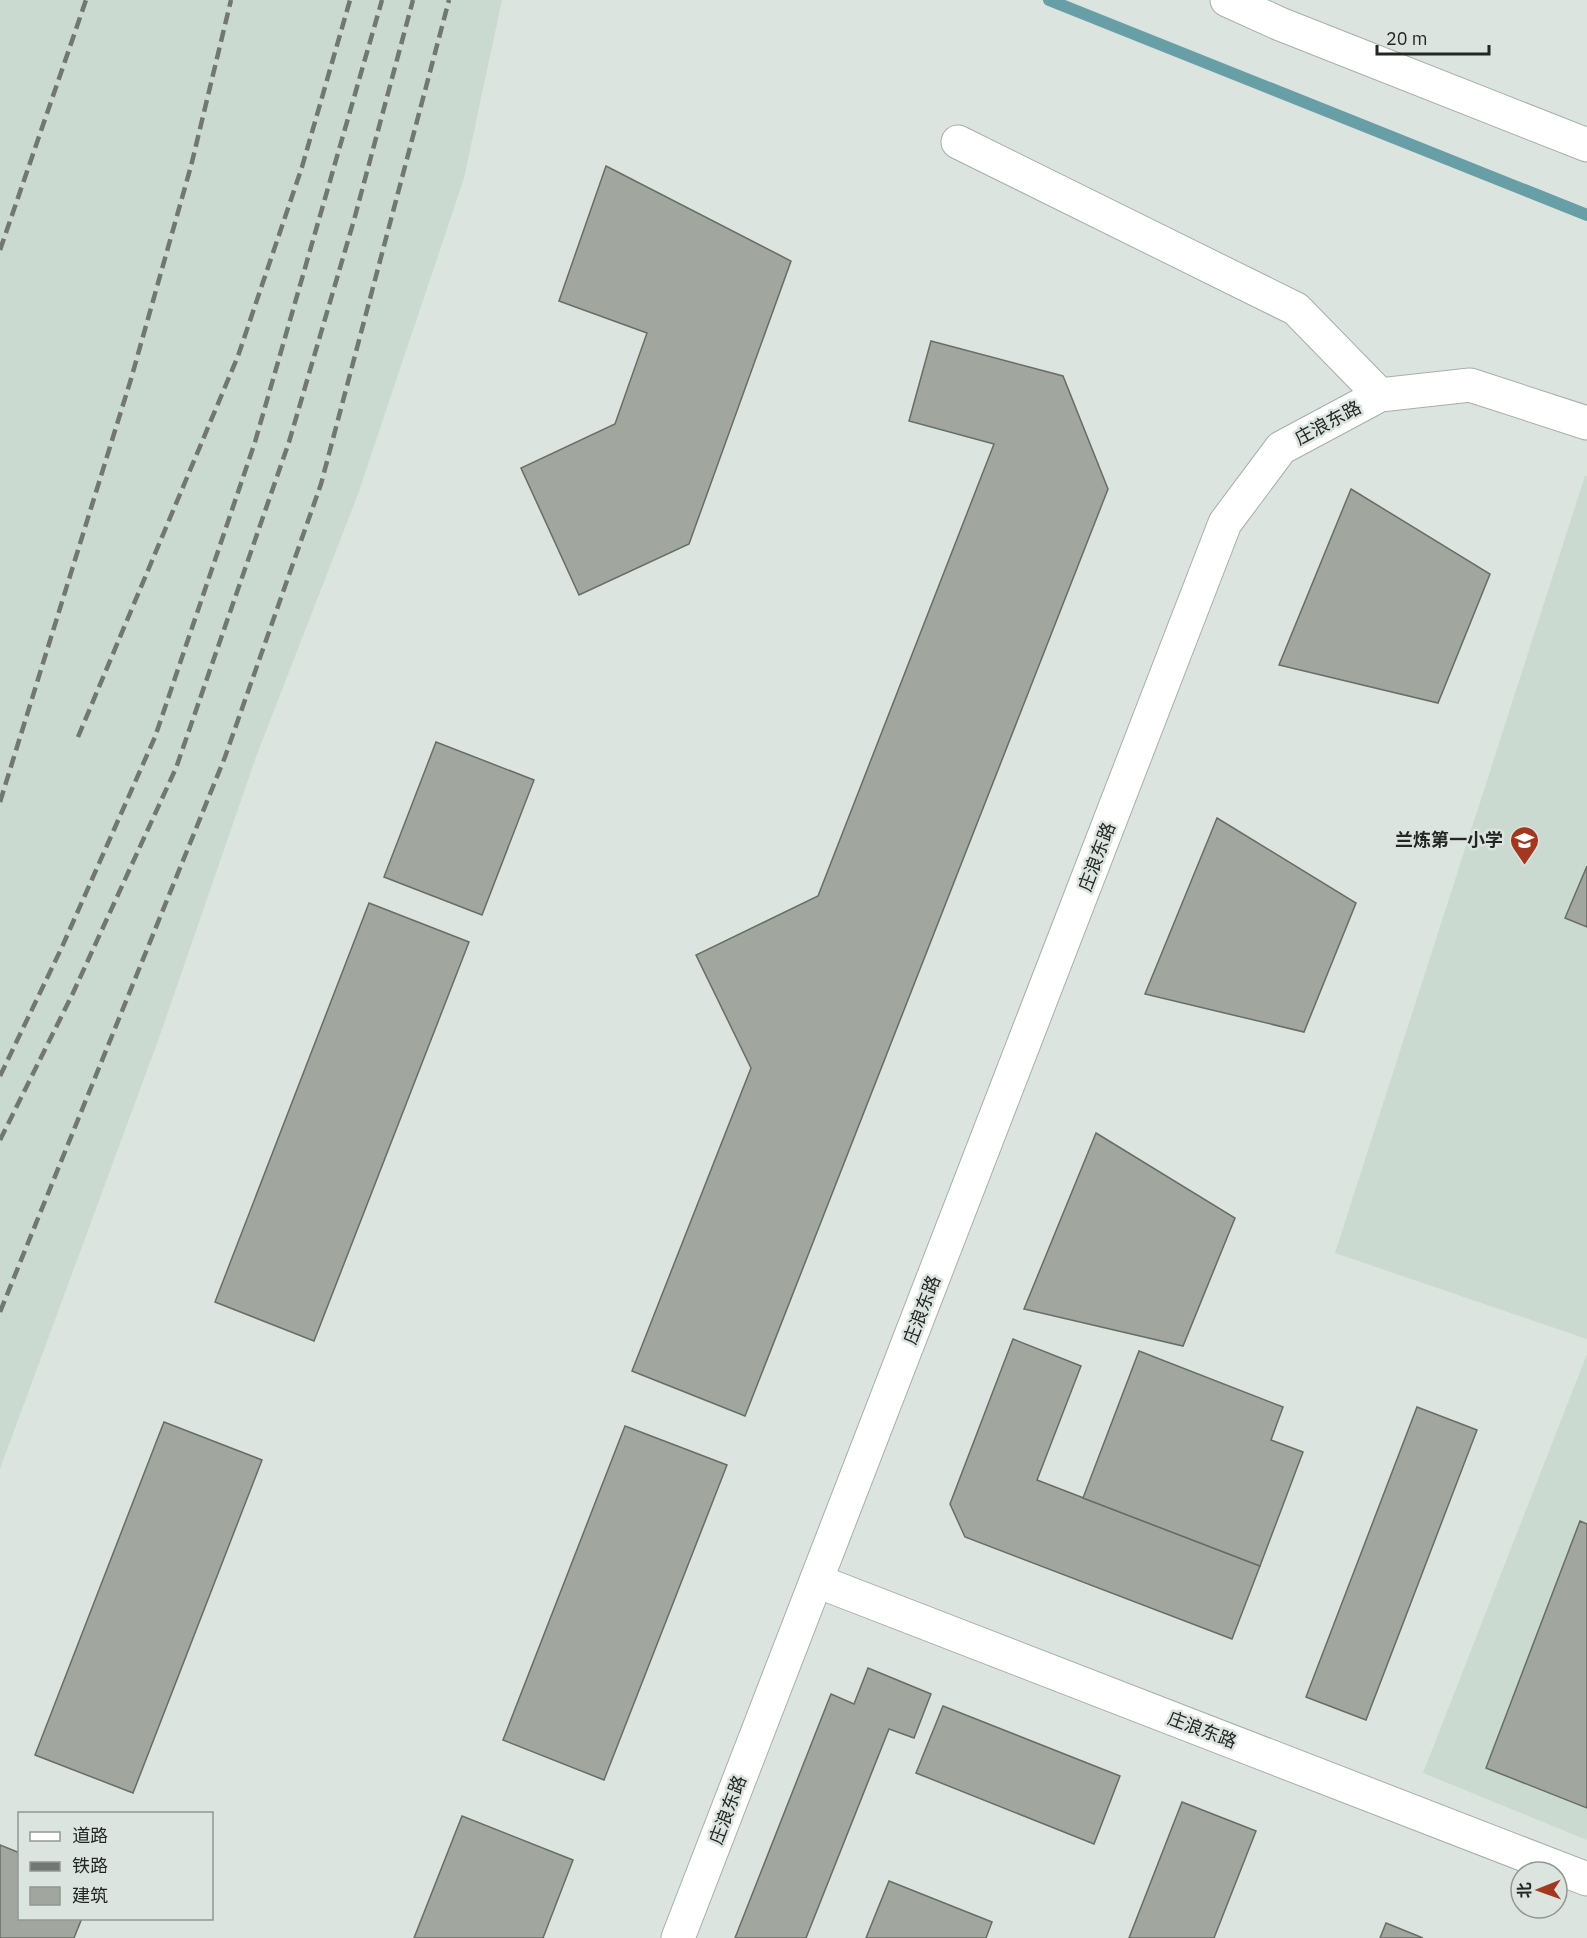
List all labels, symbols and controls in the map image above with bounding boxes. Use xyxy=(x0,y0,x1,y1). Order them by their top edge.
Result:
scale bar xyxy=(1377,18,1490,56)
text: 20 m xyxy=(1386,27,1428,50)
street label: 庄浪东路 xyxy=(1291,396,1365,450)
street label: 庄浪东路 xyxy=(1073,819,1120,895)
school or university icon: 兰炼第一小学 xyxy=(1508,824,1540,866)
place label: 兰炼第一小学 xyxy=(1395,828,1503,851)
street label: 庄浪东路 xyxy=(898,1272,945,1348)
street label: 庄浪东路 xyxy=(1164,1706,1240,1753)
street label: 庄浪东路 xyxy=(704,1772,751,1848)
legend xyxy=(18,1812,213,1920)
text: 道路 xyxy=(72,1824,108,1847)
text: 铁路 xyxy=(72,1854,108,1877)
north arrow xyxy=(1509,1860,1569,1920)
text: 北 xyxy=(1514,1882,1534,1898)
text: 建筑 xyxy=(72,1884,108,1907)

